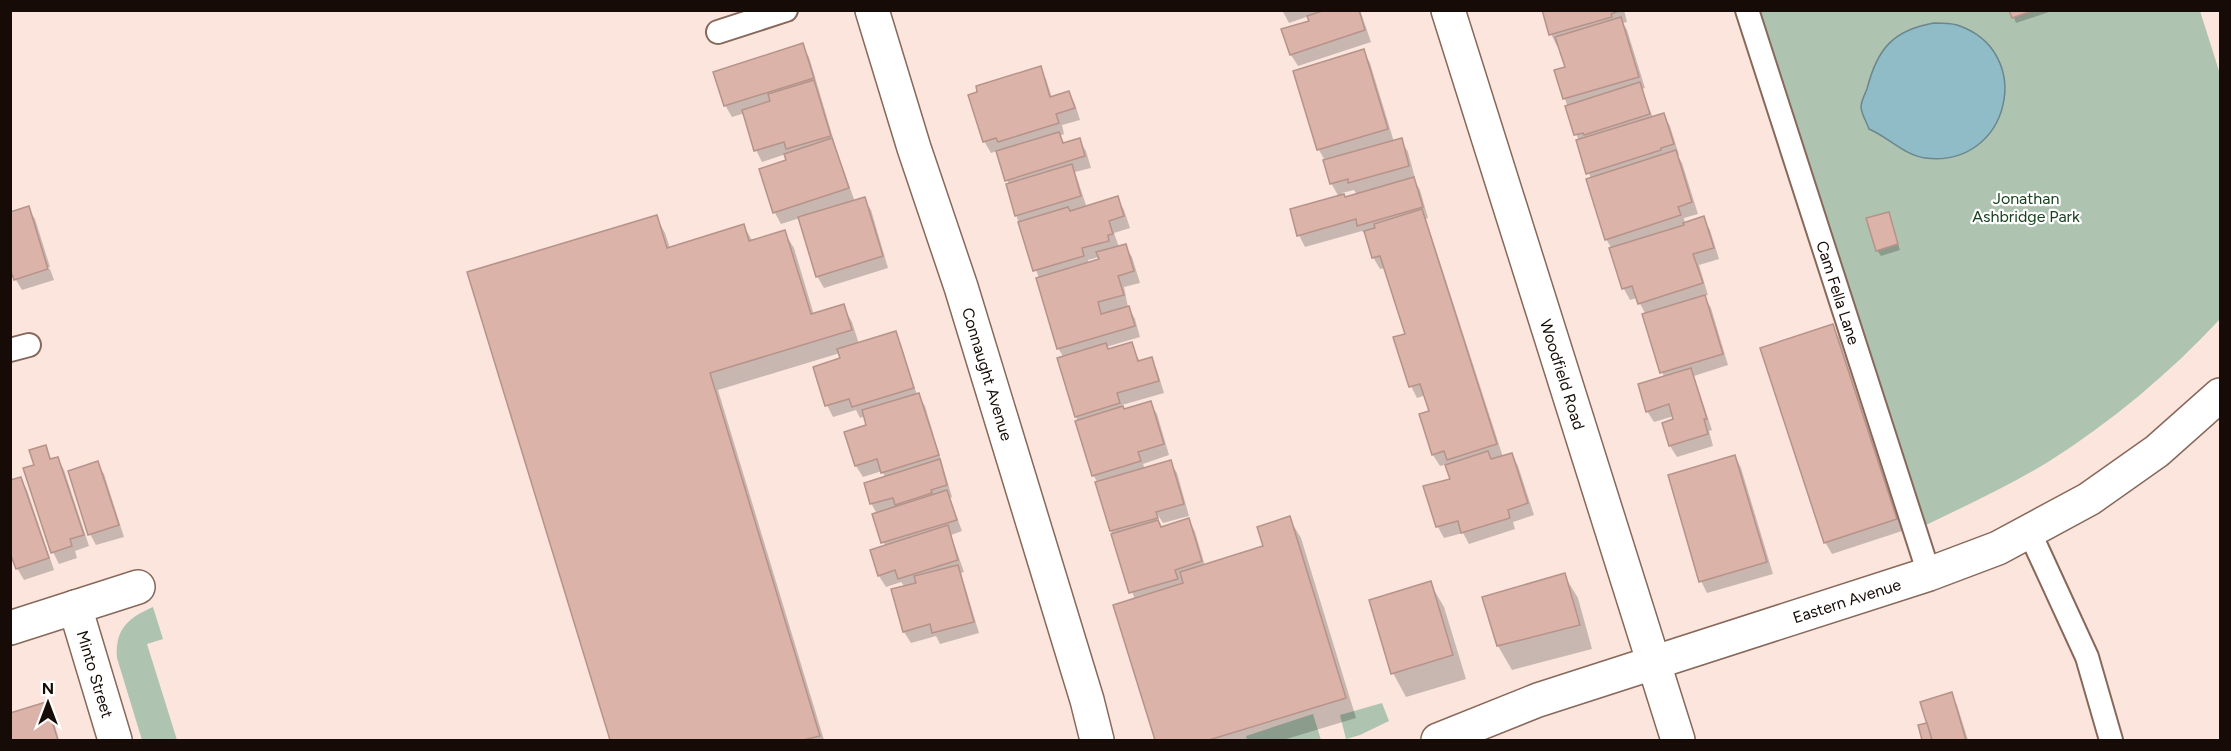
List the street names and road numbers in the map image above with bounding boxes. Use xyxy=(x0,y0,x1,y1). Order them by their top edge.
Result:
street label: Cam Fella Lane xyxy=(1813,238,1864,347)
street label: Connaught Avenue xyxy=(958,305,1017,443)
street label: Woodfield Road xyxy=(1536,317,1589,432)
street label: Eastern Avenue xyxy=(1790,574,1903,627)
street label: Minto Street xyxy=(73,628,117,720)

